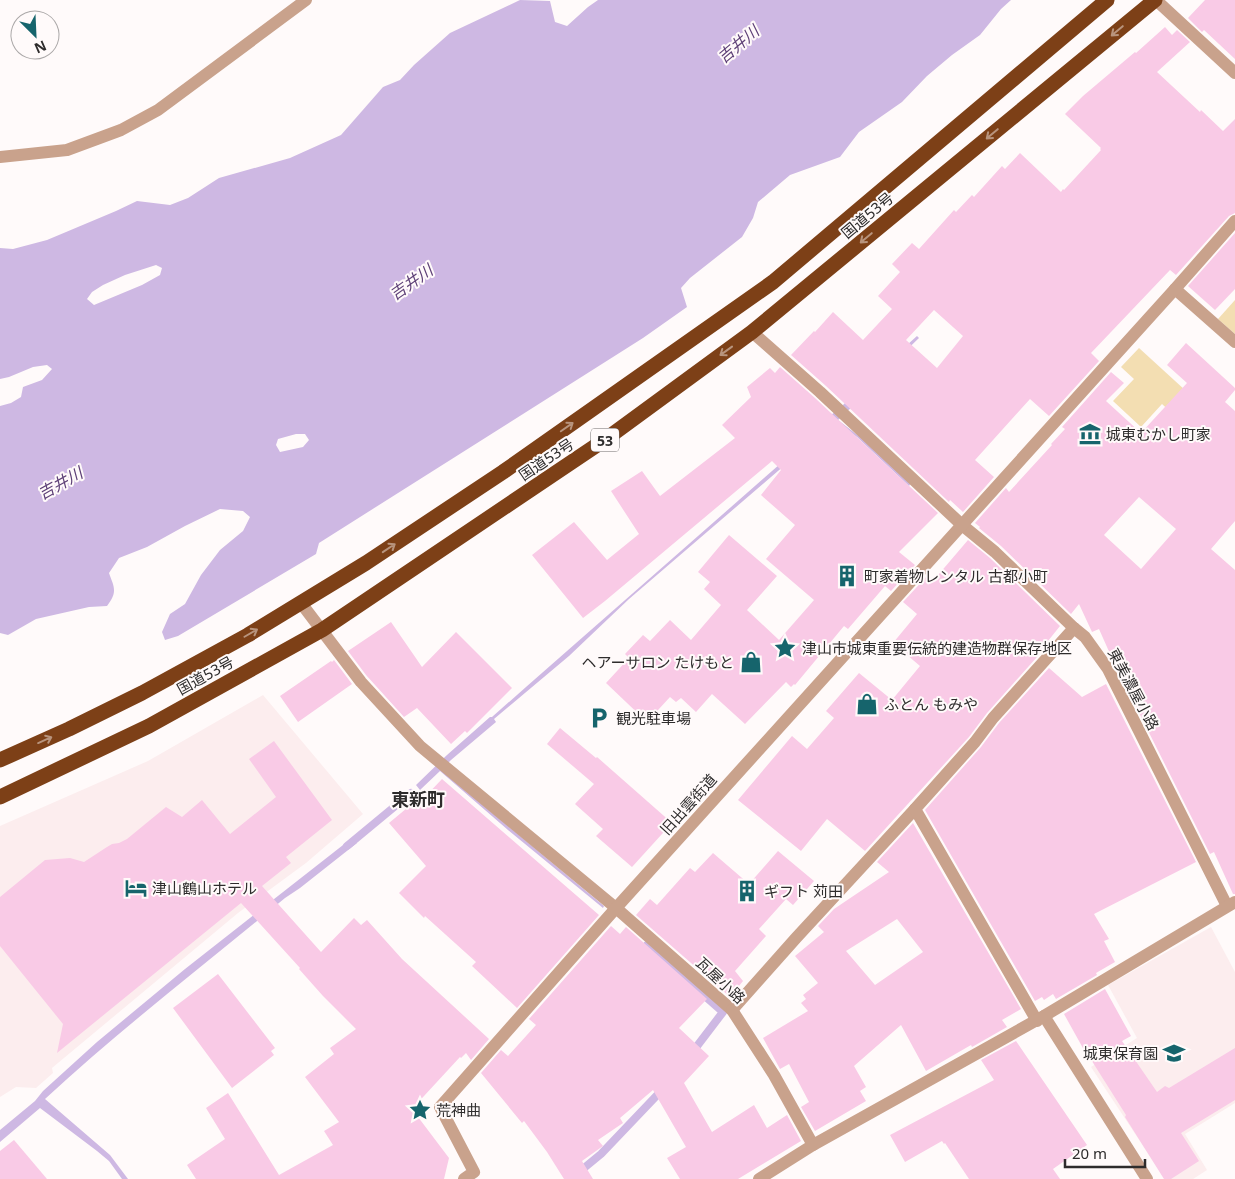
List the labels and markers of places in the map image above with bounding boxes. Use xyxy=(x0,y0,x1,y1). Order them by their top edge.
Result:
museum icon: 城東むかし町家 xyxy=(1077,421,1103,447)
place label: 城東むかし町家 xyxy=(1106,424,1211,444)
building icon: 町家着物レンタル 古都小町 xyxy=(834,563,860,589)
place label: 町家着物レンタル 古都小町 xyxy=(864,566,1048,586)
place icon: 津山市城東重要伝統的建造物群保存地区 xyxy=(772,635,798,661)
place label: 津山市城東重要伝統的建造物群保存地区 xyxy=(802,638,1072,658)
shop icon: ヘアーサロン たけもと xyxy=(738,649,764,675)
place label: ヘアーサロン たけもと xyxy=(582,652,734,672)
shop icon: ふとん もみや xyxy=(854,691,880,717)
place label: ふとん もみや xyxy=(884,694,978,714)
parking icon: 観光駐車場 xyxy=(586,705,612,731)
place label: 観光駐車場 xyxy=(616,708,691,728)
hotel icon: 津山鶴山ホテル xyxy=(123,875,149,901)
place label: 津山鶴山ホテル xyxy=(152,878,257,898)
building icon: ギフト 苅田 xyxy=(734,878,760,904)
place label: ギフト 苅田 xyxy=(764,881,843,901)
school or university icon: 城東保育園 xyxy=(1161,1040,1187,1066)
place label: 城東保育園 xyxy=(1083,1043,1158,1063)
place icon: 荒神曲 xyxy=(407,1097,433,1123)
place label: 荒神曲 xyxy=(436,1100,481,1120)

